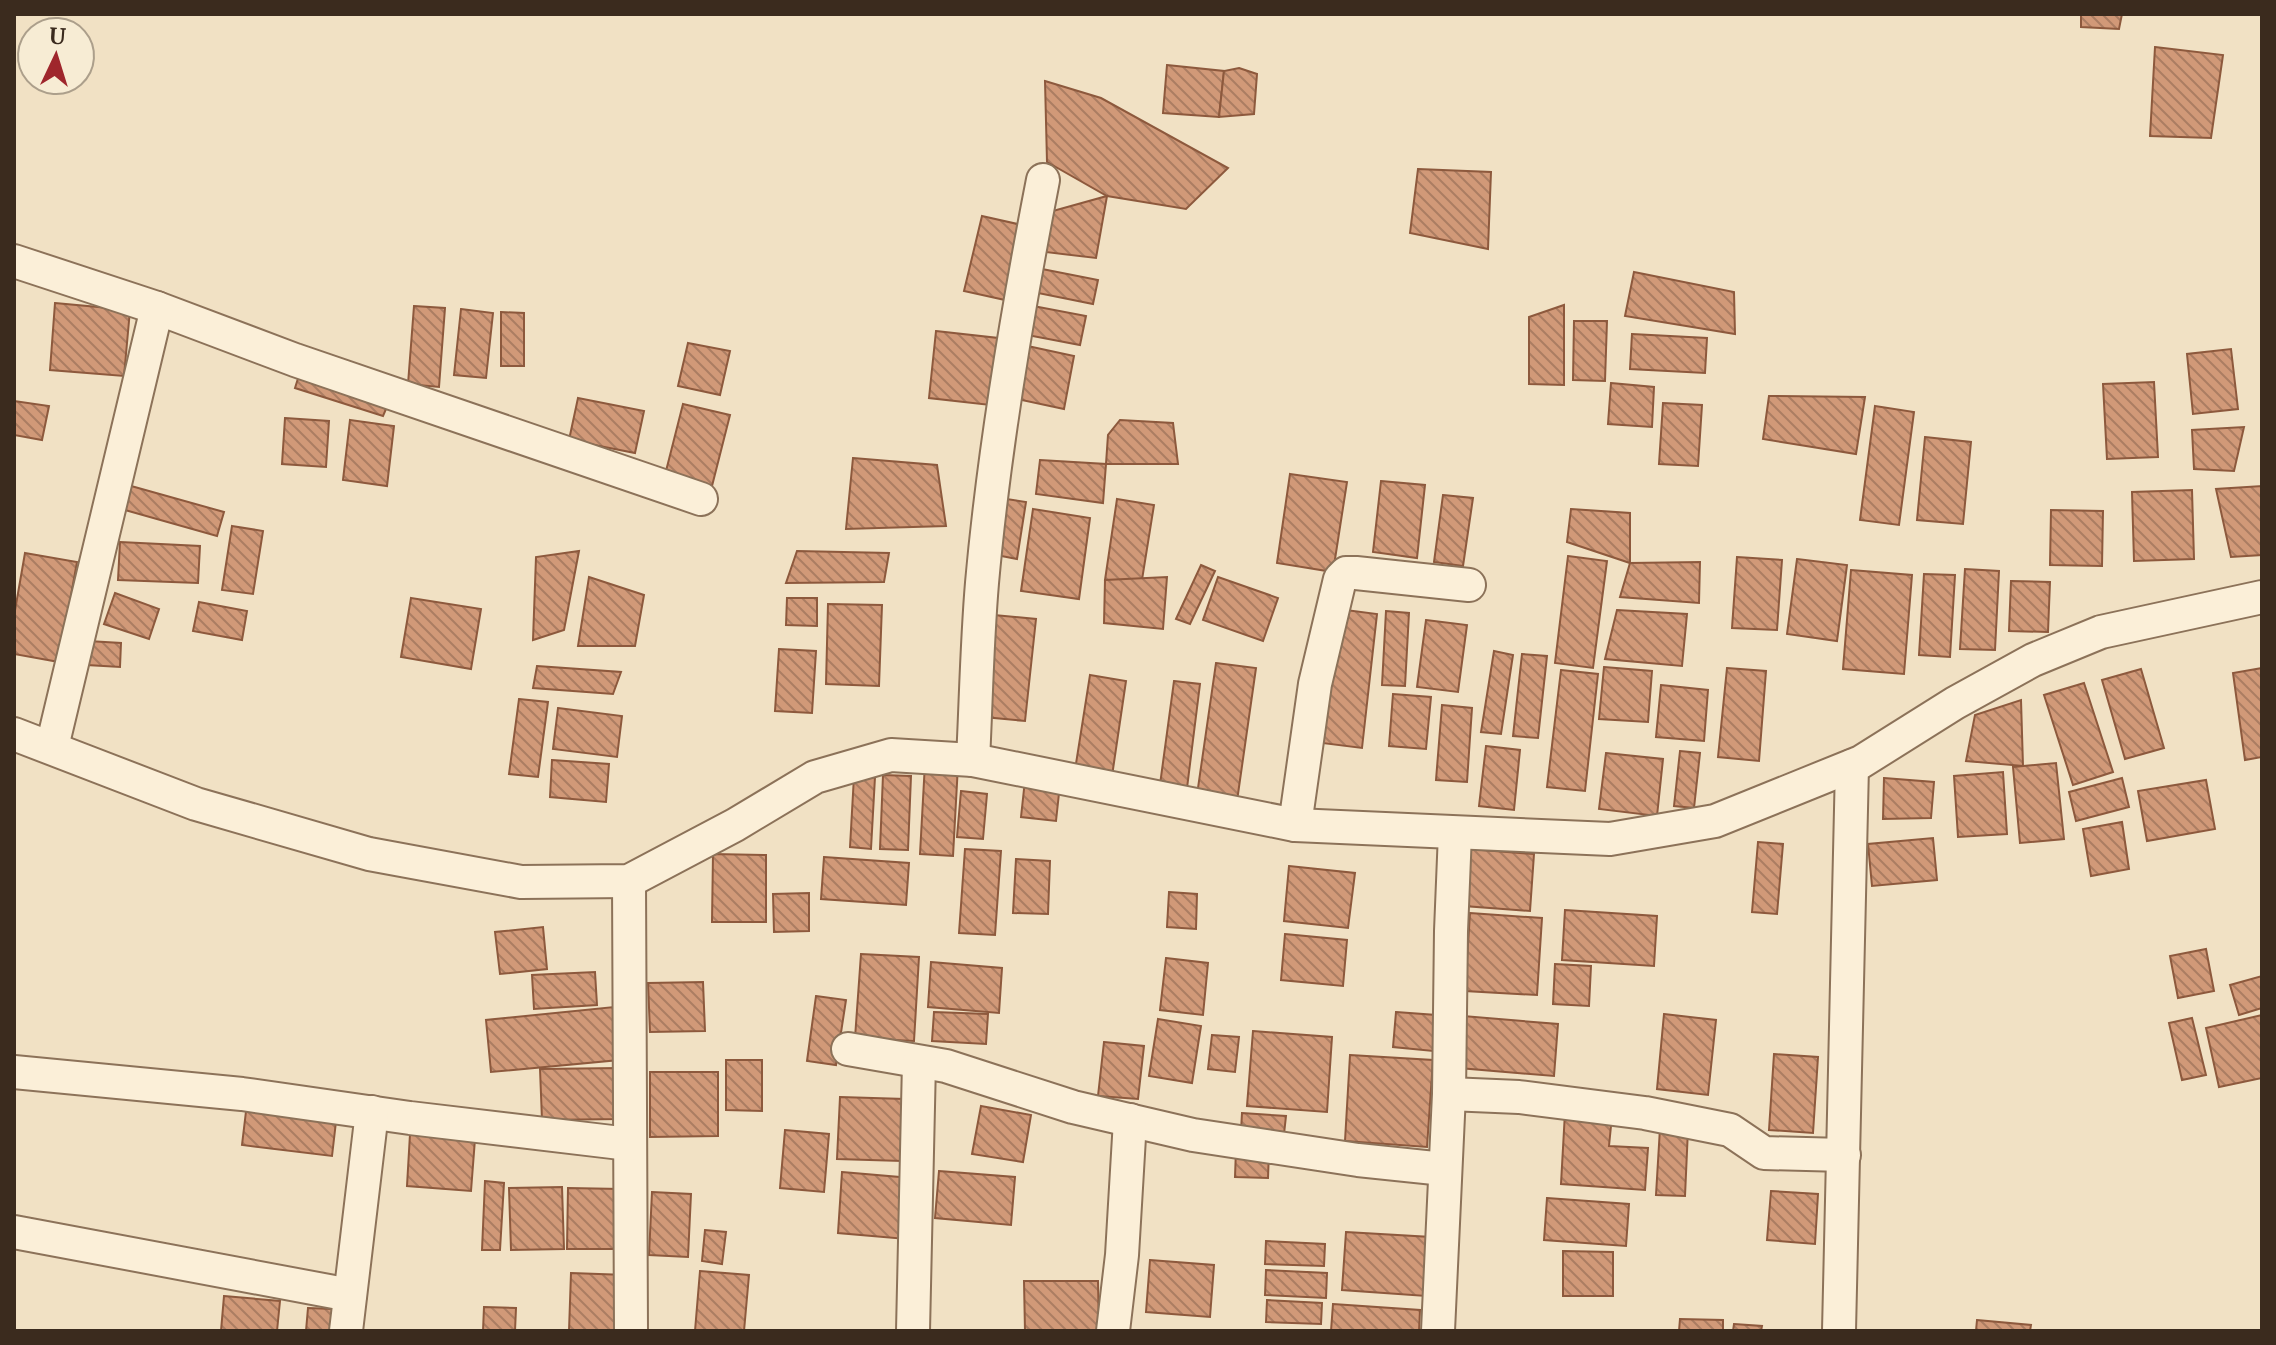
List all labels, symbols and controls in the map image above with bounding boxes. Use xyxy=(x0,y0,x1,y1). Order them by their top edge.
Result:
north arrow xyxy=(16,16,96,96)
text: U xyxy=(48,22,67,51)

